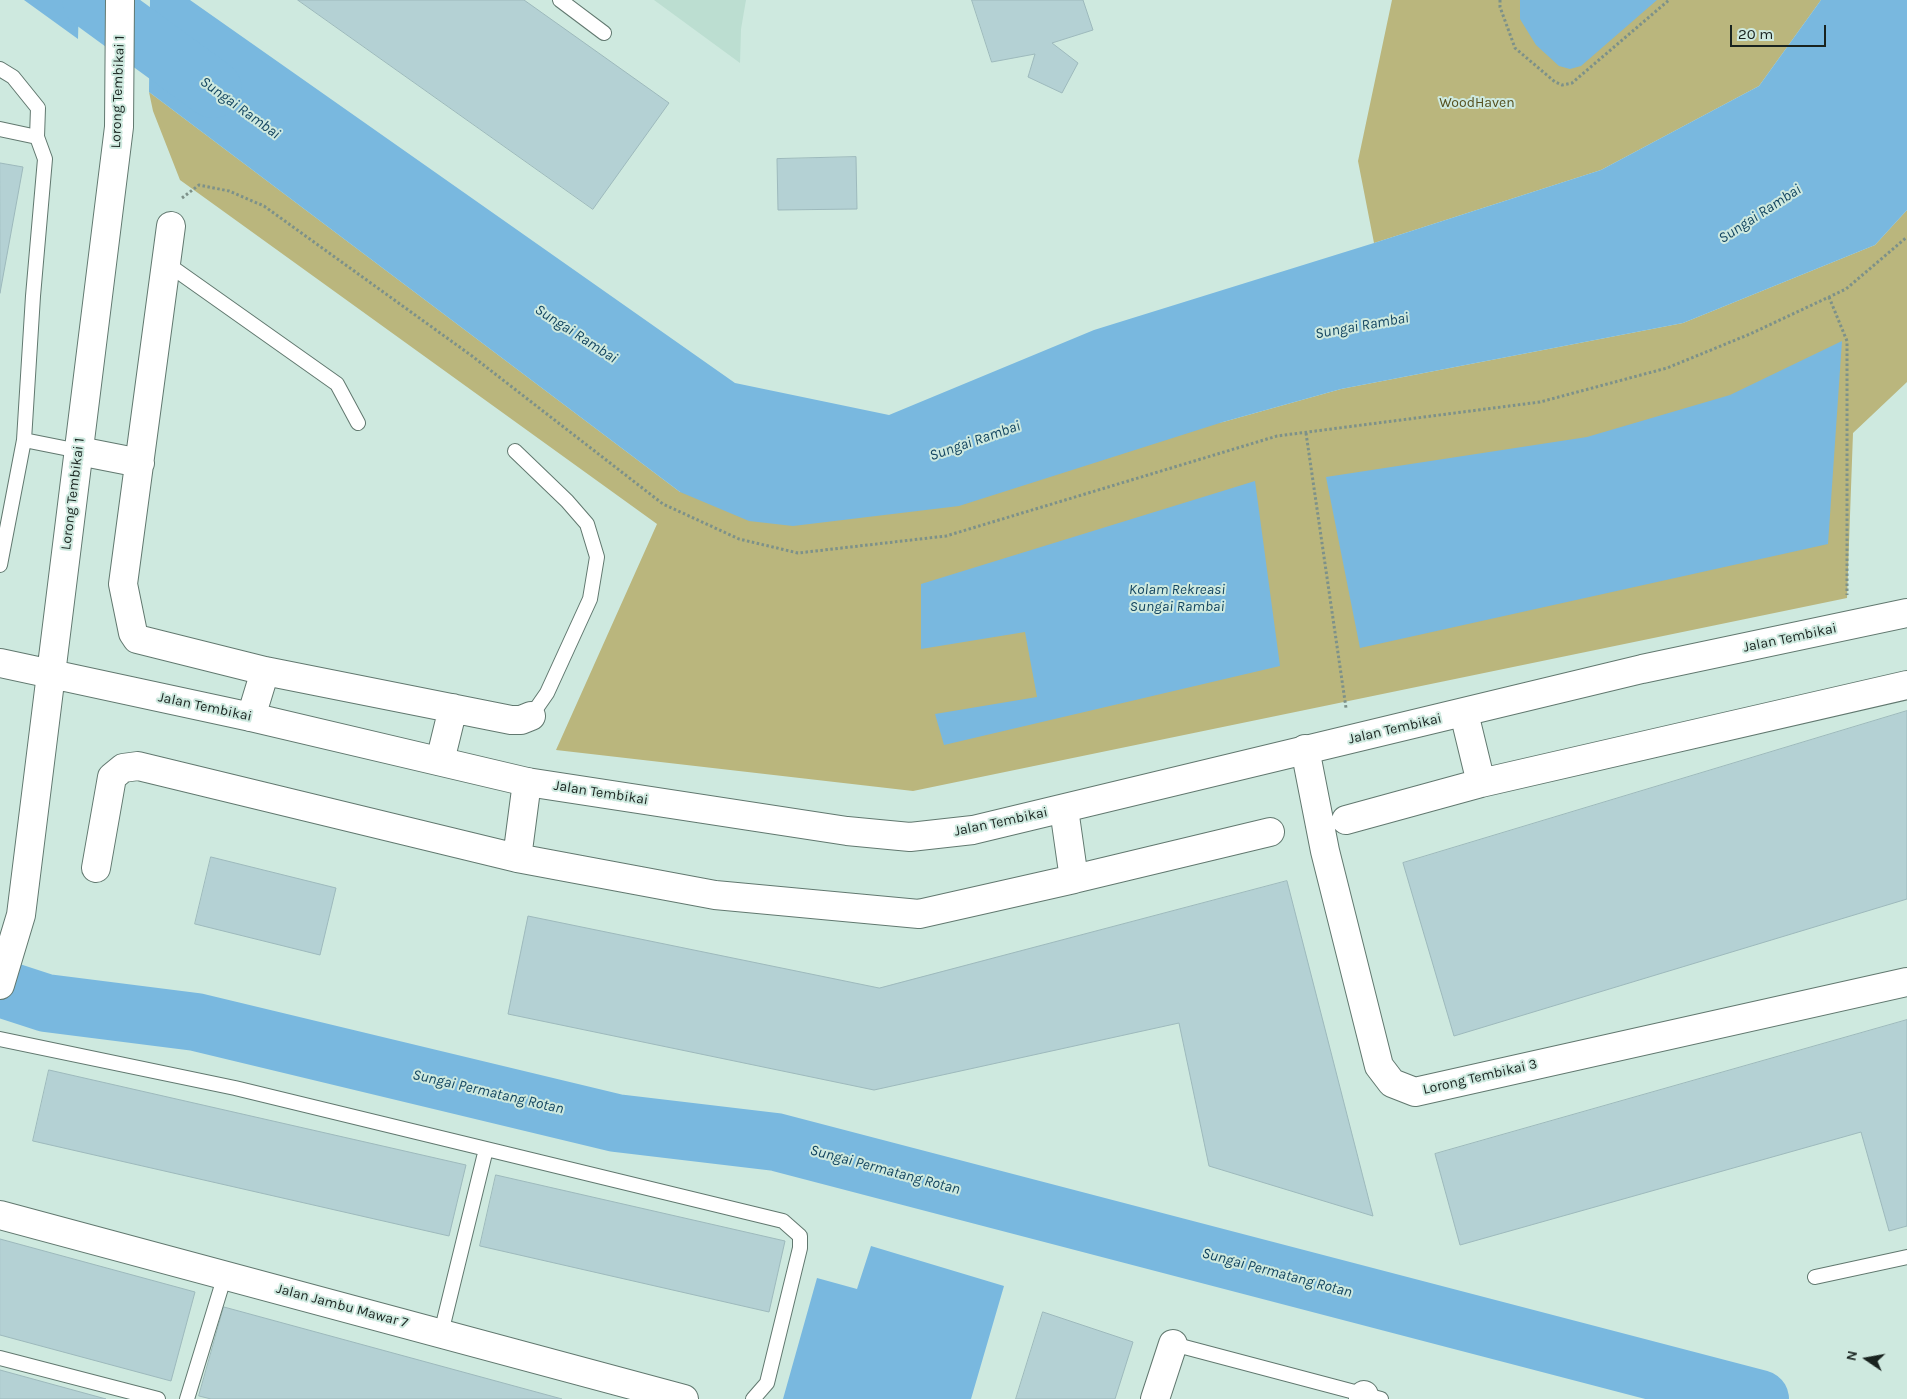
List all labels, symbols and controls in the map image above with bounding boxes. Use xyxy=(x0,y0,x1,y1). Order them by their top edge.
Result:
scale bar xyxy=(1732,15,1828,47)
text: 20 m xyxy=(1738,25,1773,43)
street label: Lorong Tembikai 1 xyxy=(108,35,128,149)
water label: Sungai Rambai xyxy=(196,73,284,143)
park label: WoodHaven xyxy=(1439,95,1515,111)
water label: Sungai Rambai xyxy=(1715,181,1805,247)
water label: Sungai Rambai xyxy=(531,301,621,367)
water label: Sungai Rambai xyxy=(1314,309,1410,343)
water label: Sungai Rambai xyxy=(927,417,1023,465)
street label: Lorong Tembikai 1 xyxy=(58,437,88,551)
water label: Kolam Rekreasi Sungai Rambai xyxy=(1129,581,1225,616)
street label: Jalan Tembikai xyxy=(1742,620,1838,656)
street label: Jalan Tembikai xyxy=(157,689,253,725)
street label: Jalan Tembikai xyxy=(1347,710,1443,748)
street label: Jalan Tembikai xyxy=(553,777,649,809)
street label: Jalan Tembikai xyxy=(953,804,1049,840)
street label: Lorong Tembikai 3 xyxy=(1421,1056,1539,1098)
water label: Sungai Permatang Rotan xyxy=(411,1066,565,1118)
water label: Sungai Permatang Rotan xyxy=(808,1141,962,1199)
water label: Sungai Permatang Rotan xyxy=(1200,1244,1354,1302)
street label: Jalan Jambu Mawar 7 xyxy=(274,1280,410,1332)
north arrow xyxy=(1842,1334,1892,1384)
text: N xyxy=(1842,1349,1861,1362)

